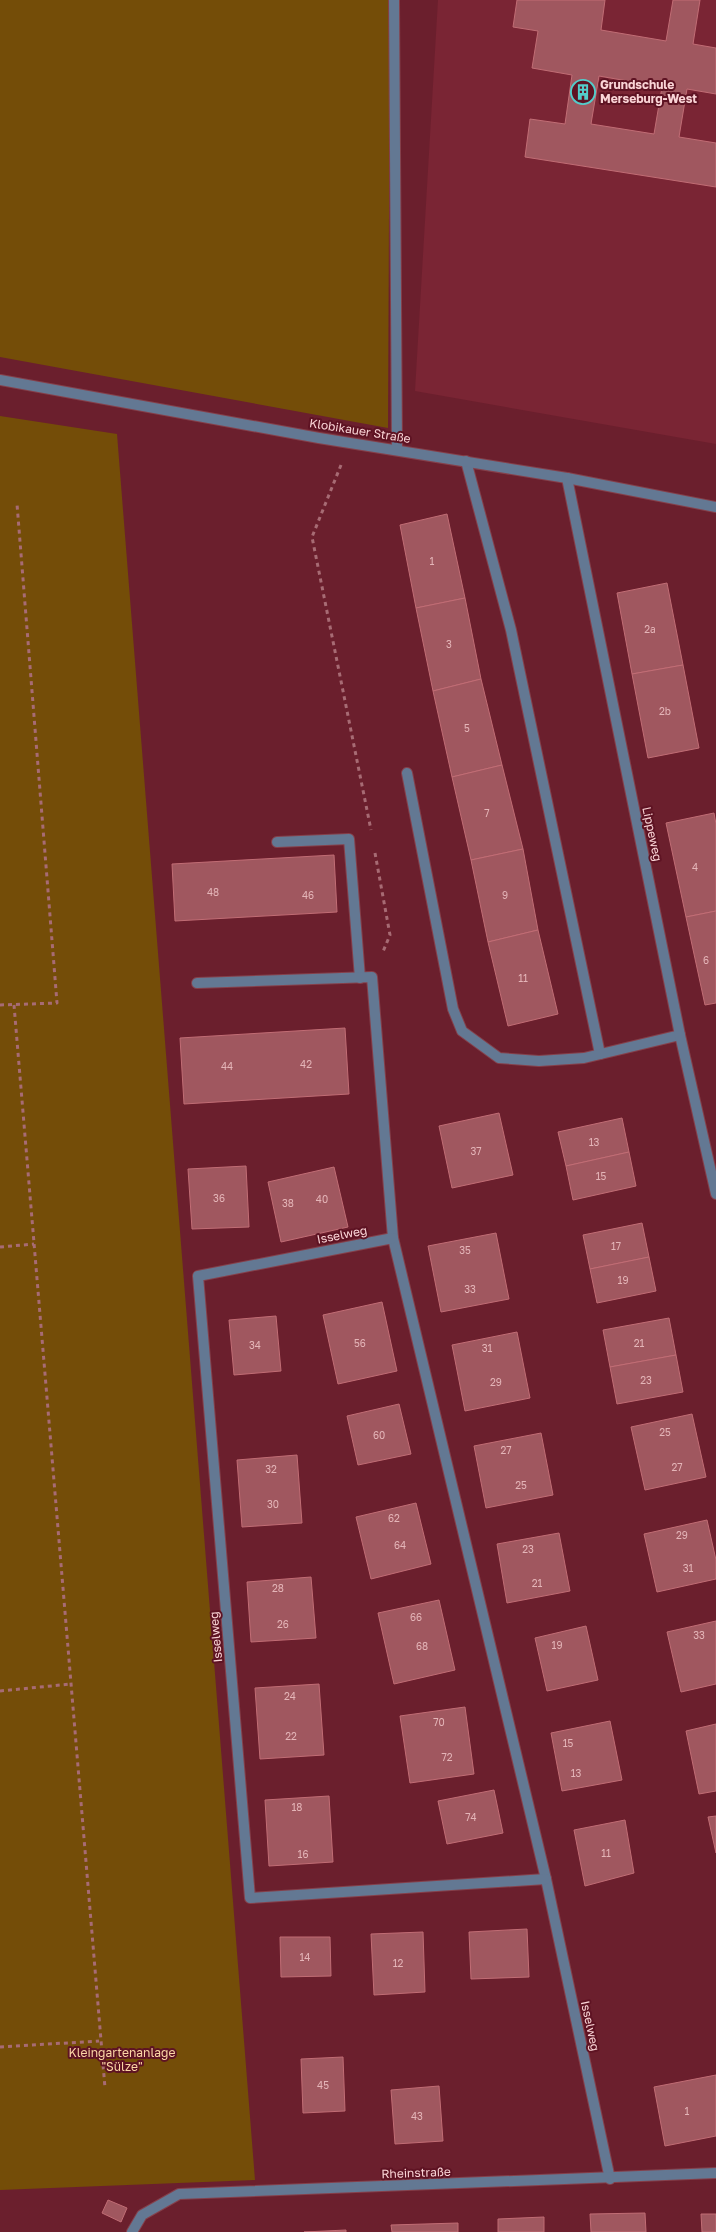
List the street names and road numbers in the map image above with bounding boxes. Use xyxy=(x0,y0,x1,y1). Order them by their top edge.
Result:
street label: Klobikauer Straße xyxy=(308,415,412,446)
street label: Lippeweg xyxy=(639,805,666,863)
street label: Isselweg xyxy=(315,1222,368,1247)
street label: Isselweg xyxy=(206,1611,225,1663)
street label: Isselweg xyxy=(578,1999,603,2052)
street label: Rheinstraße xyxy=(381,2164,451,2181)

